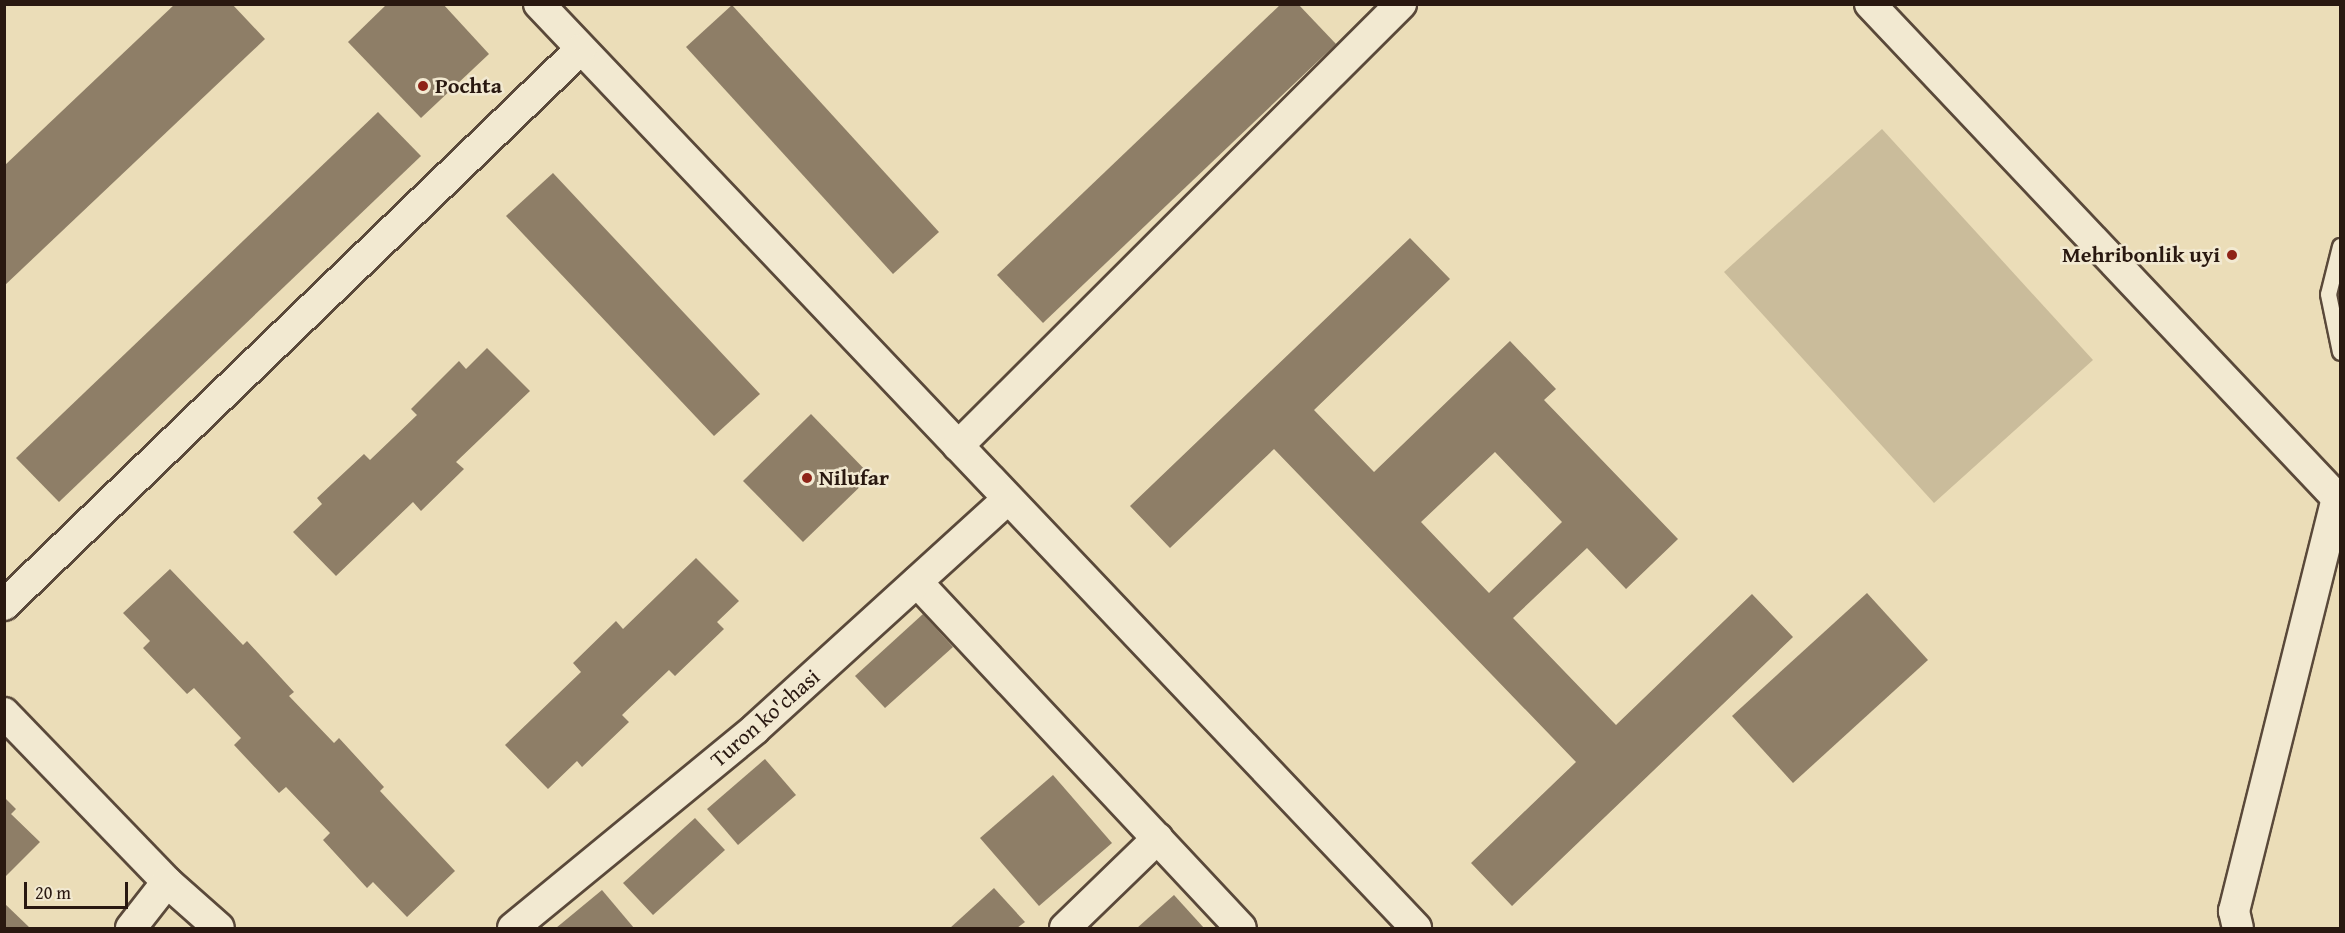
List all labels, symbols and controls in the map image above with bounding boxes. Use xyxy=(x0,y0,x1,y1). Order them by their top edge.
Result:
place label: Pochta xyxy=(435,73,502,99)
marker: Pochta xyxy=(416,79,430,93)
place label: Mehribonlik uyi xyxy=(2062,242,2220,268)
marker: Mehribonlik uyi xyxy=(2225,248,2239,262)
place label: Nilufar xyxy=(819,465,889,491)
marker: Nilufar xyxy=(800,471,814,485)
street label: Turon ko'chasi xyxy=(705,663,825,773)
scale bar xyxy=(27,870,130,908)
text: 20 m xyxy=(35,879,71,906)

